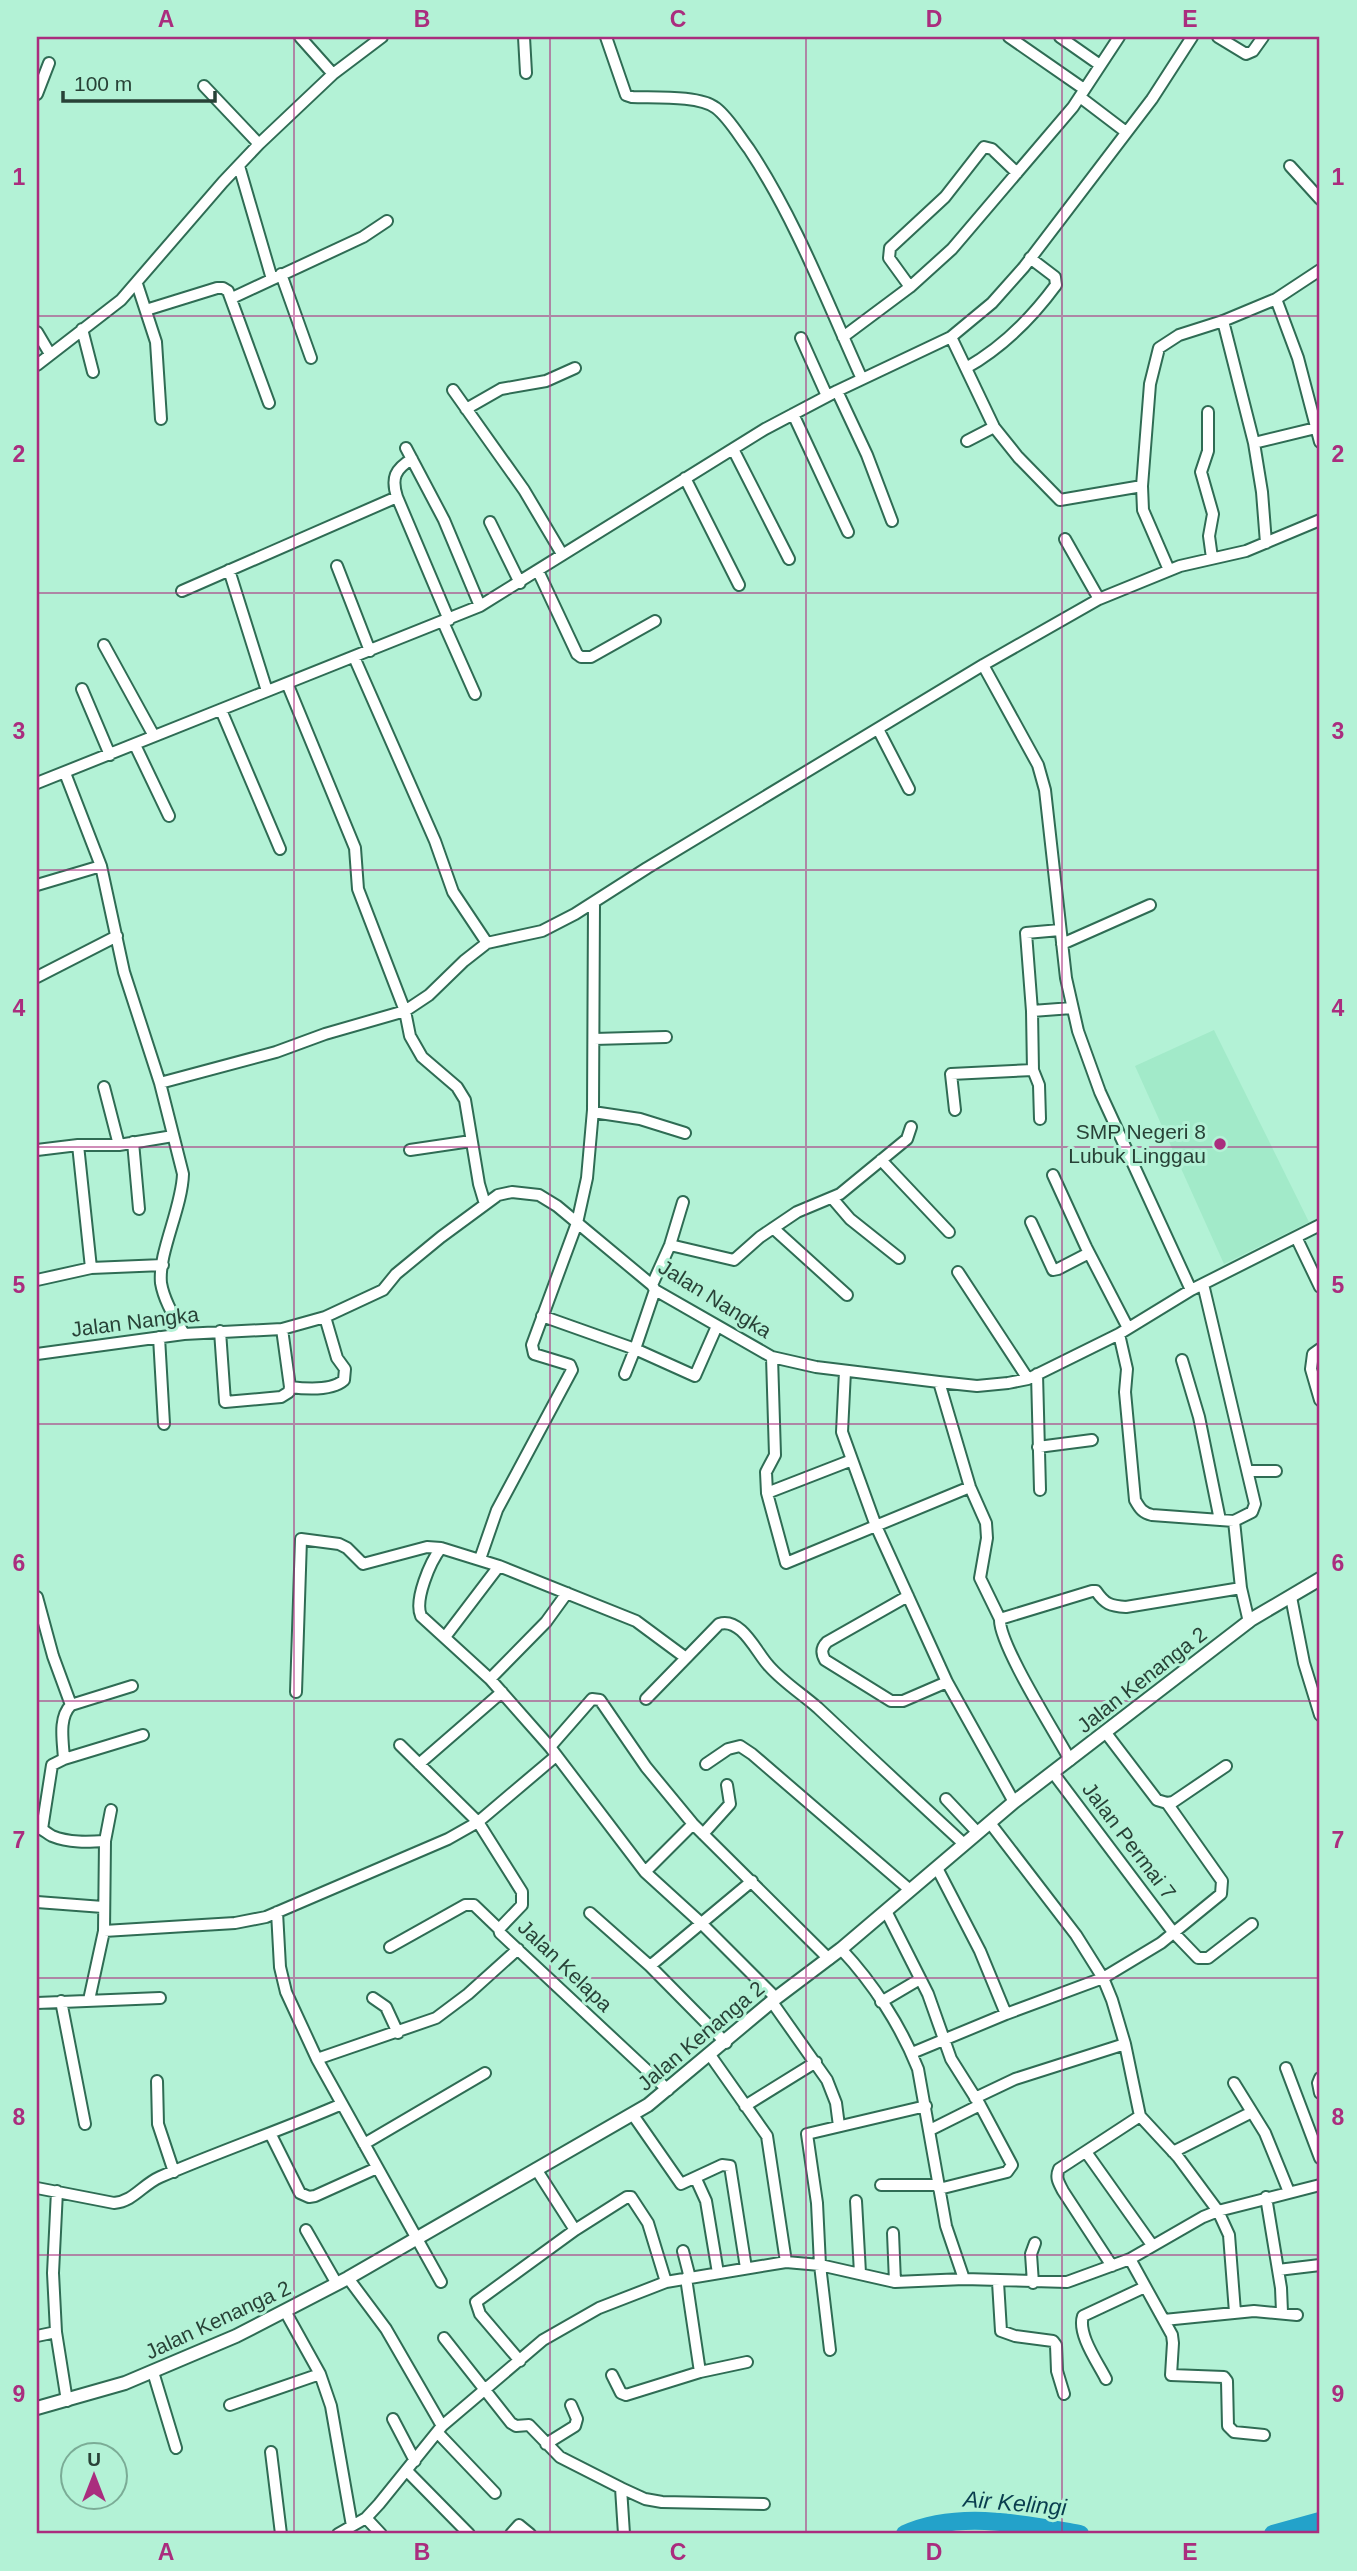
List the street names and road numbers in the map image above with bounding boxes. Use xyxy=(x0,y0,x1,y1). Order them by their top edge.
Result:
street label: Jalan Nangka xyxy=(655,1255,776,1343)
street label: Jalan Nangka xyxy=(70,1302,200,1341)
street label: Jalan Kenanga 2 xyxy=(1073,1622,1211,1737)
street label: Jalan Permai 7 xyxy=(1078,1778,1181,1904)
street label: Jalan Kelapa xyxy=(514,1915,617,2016)
street label: Jalan Kenanga 2 xyxy=(633,1976,768,2095)
street label: Jalan Kenanga 2 xyxy=(141,2276,294,2363)

